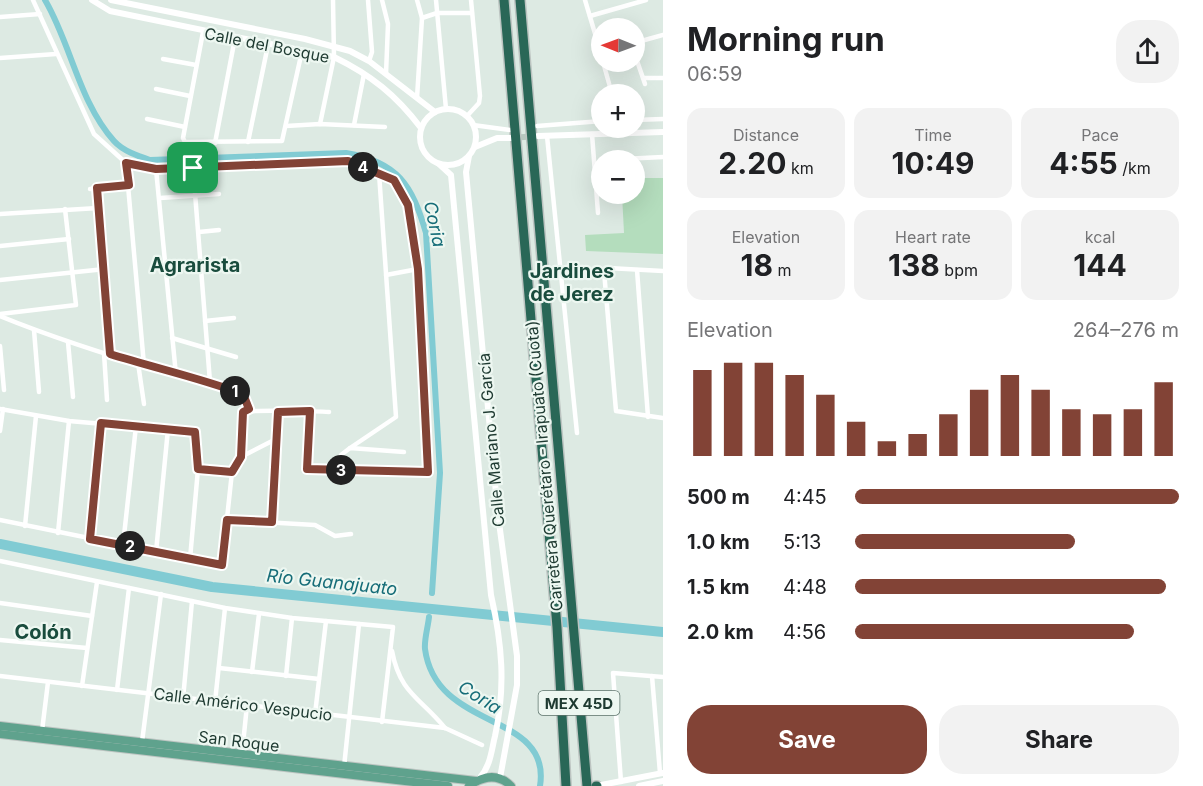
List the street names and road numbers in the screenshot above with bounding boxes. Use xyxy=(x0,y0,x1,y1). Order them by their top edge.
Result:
street label: Calle del Bosque xyxy=(203,23,331,67)
street label: Carretera Querétaro - Irapuato (Cuota) xyxy=(521,320,567,612)
street label: Calle Mariano J. García xyxy=(473,352,509,528)
street label: Calle Américo Vespucio xyxy=(153,683,333,725)
road number: MEX 45D xyxy=(538,691,620,715)
street label: San Roque xyxy=(197,726,281,756)

